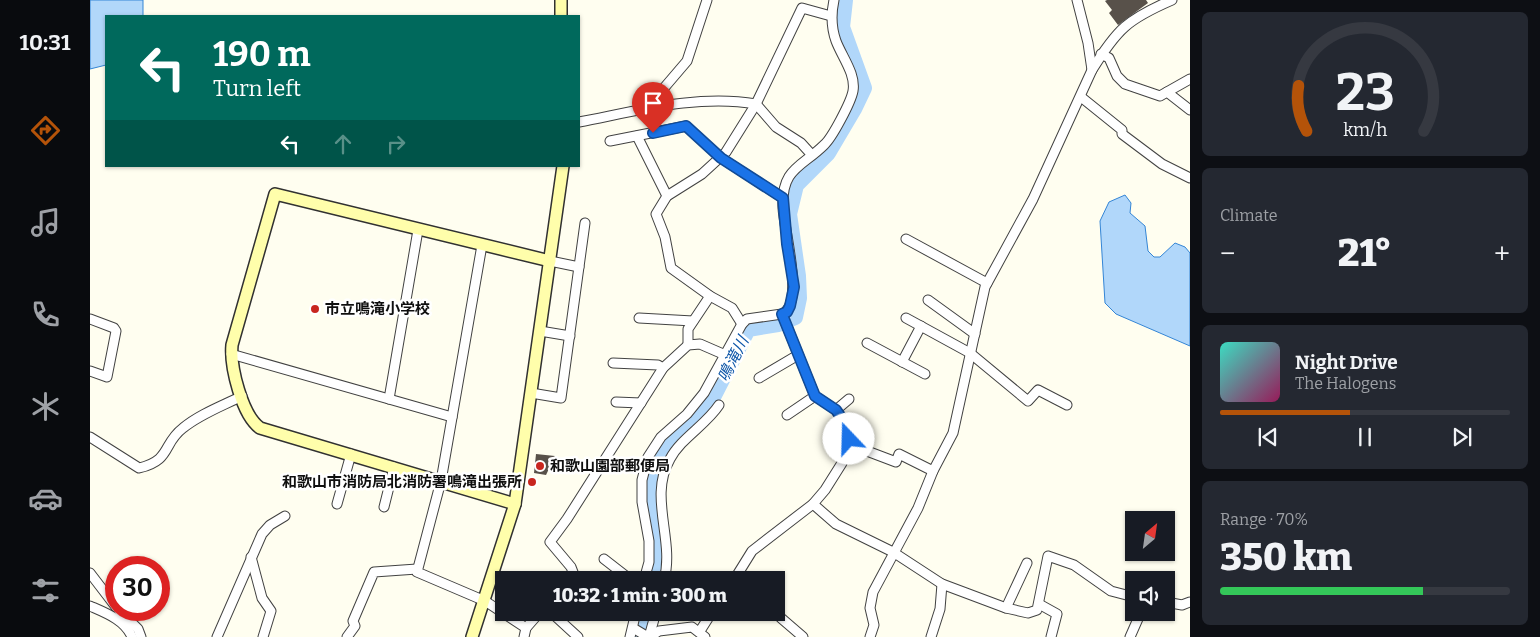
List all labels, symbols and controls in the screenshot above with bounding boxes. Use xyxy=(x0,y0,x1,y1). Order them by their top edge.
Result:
text: 10:31 xyxy=(20,29,70,56)
text: 190 m xyxy=(213,33,311,75)
icon: left xyxy=(130,35,195,100)
text: 23 xyxy=(1335,61,1395,124)
text: Turn left xyxy=(213,75,301,102)
pin xyxy=(632,82,674,133)
icon: arrive xyxy=(639,89,667,117)
icon: directions xyxy=(28,113,63,148)
text: km/h xyxy=(1343,119,1387,141)
icon: left xyxy=(276,130,304,158)
icon: ahead xyxy=(329,130,357,158)
icon: right xyxy=(382,130,410,158)
icon: music xyxy=(28,205,63,240)
text: Climate xyxy=(1220,206,1278,225)
text: 21° xyxy=(1338,230,1392,276)
text: − xyxy=(1220,237,1235,270)
text: + xyxy=(1494,237,1510,270)
icon: phone xyxy=(28,297,63,332)
place label: 市立鳴滝小学校 xyxy=(325,300,430,318)
marker: 市立鳴滝小学校 xyxy=(309,303,321,315)
water label: 鳴滝川 xyxy=(714,332,753,385)
text: Night Drive xyxy=(1295,351,1398,374)
text: The Halogens xyxy=(1295,374,1396,393)
icon: climate xyxy=(28,389,63,424)
position arrow xyxy=(822,412,874,464)
icon: previous xyxy=(1254,423,1282,451)
icon: pause xyxy=(1351,423,1379,451)
icon: next xyxy=(1448,423,1476,451)
place label: 和歌山園部郵便局 xyxy=(550,457,670,475)
marker: 和歌山園部郵便局 xyxy=(534,460,546,472)
place label: 和歌山市消防局北消防署鳴滝出張所 xyxy=(282,473,522,491)
marker: 和歌山市消防局北消防署鳴滝出張所 xyxy=(526,476,538,488)
icon: car xyxy=(28,481,63,516)
text: Range · 70% xyxy=(1220,510,1308,529)
north arrow xyxy=(1125,511,1175,561)
map controls xyxy=(1125,511,1175,621)
text: 350 km xyxy=(1220,534,1352,580)
speed limit sign: 30 xyxy=(105,556,170,621)
button: sound xyxy=(1125,571,1175,621)
icon: filters xyxy=(28,573,63,608)
text: 10:32 · 1 min · 300 m xyxy=(553,584,727,607)

